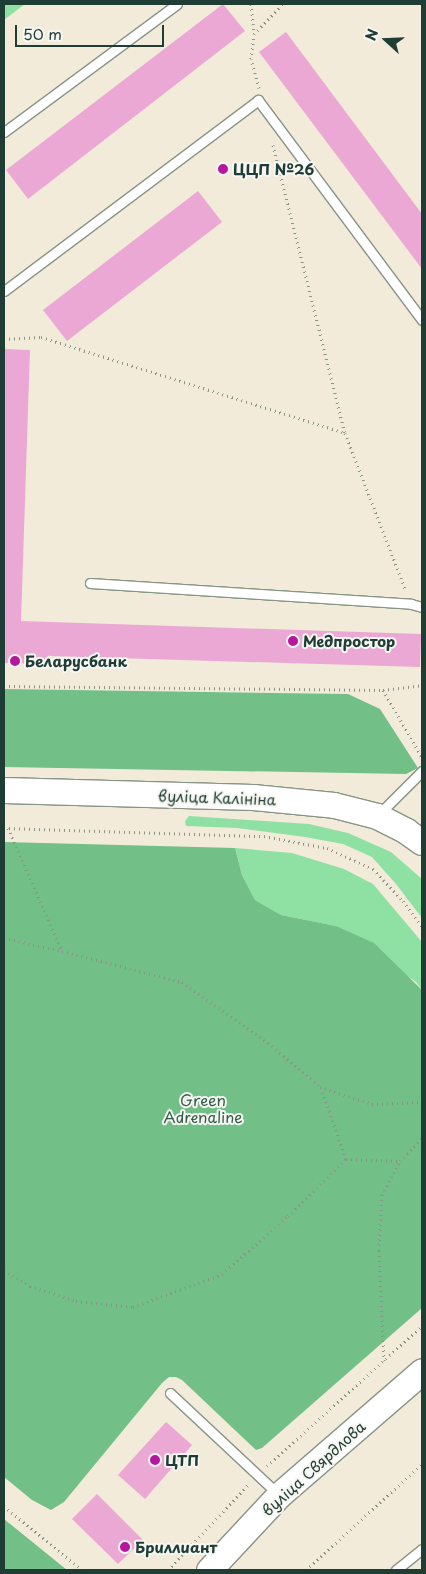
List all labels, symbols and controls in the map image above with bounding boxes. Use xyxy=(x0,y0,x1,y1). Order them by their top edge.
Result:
scale bar xyxy=(18,15,166,47)
north arrow xyxy=(361,15,411,65)
text: 50 m xyxy=(23,22,62,45)
text: N xyxy=(360,26,383,44)
place label: ЦЦП №26 xyxy=(233,160,315,178)
marker: ЦЦП №26 xyxy=(217,163,229,175)
place label: Медпростор xyxy=(303,632,395,650)
marker: Медпростор xyxy=(287,635,299,647)
place label: Беларусбанк xyxy=(25,652,127,670)
marker: Беларусбанк xyxy=(9,655,21,667)
street label: вуліца Калініна xyxy=(158,786,276,808)
park label: Green Adrenaline xyxy=(163,1090,243,1125)
street label: вуліца Свярдлова xyxy=(257,1417,369,1519)
place label: ЦТП xyxy=(165,1451,199,1469)
marker: ЦТП xyxy=(149,1454,161,1466)
place label: Бриллиант xyxy=(135,1538,217,1556)
marker: Бриллиант xyxy=(119,1541,131,1553)

